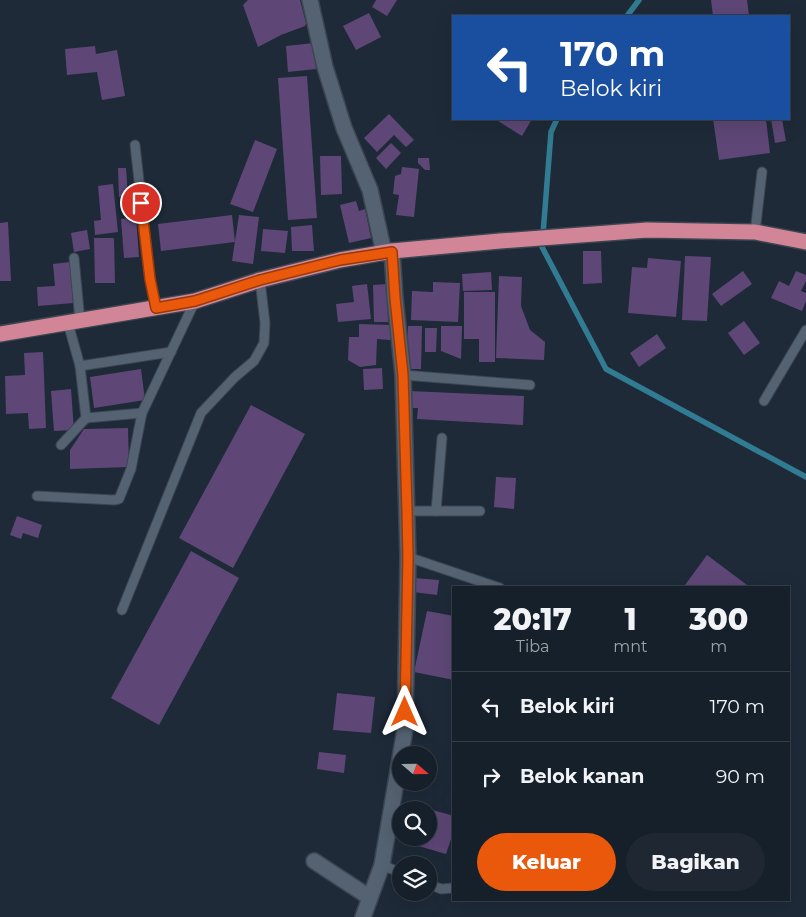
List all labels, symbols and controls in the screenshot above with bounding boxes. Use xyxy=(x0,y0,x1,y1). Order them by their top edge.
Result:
text: 170 m xyxy=(560,32,665,75)
icon: left xyxy=(477,35,542,100)
text: Belok kiri xyxy=(560,75,662,102)
pin xyxy=(120,182,162,224)
icon: arrive xyxy=(127,189,155,217)
text: 20:17 xyxy=(494,601,572,638)
text: 1 xyxy=(624,601,637,638)
text: 300 xyxy=(689,601,748,638)
text: Tiba xyxy=(516,637,550,656)
text: mnt xyxy=(613,637,648,656)
text: m xyxy=(710,637,727,656)
position arrow xyxy=(378,685,430,737)
icon: left xyxy=(477,693,505,721)
text: Belok kiri xyxy=(520,695,615,718)
text: 170 m xyxy=(710,695,765,718)
north arrow xyxy=(392,746,438,791)
map controls xyxy=(392,746,437,901)
icon: right xyxy=(477,763,505,791)
text: Belok kanan xyxy=(520,765,644,788)
text: 90 m xyxy=(716,765,765,788)
button: search xyxy=(392,801,437,846)
button: Keluar xyxy=(477,833,616,891)
button: Bagikan xyxy=(626,833,765,891)
button: layers xyxy=(392,856,437,901)

